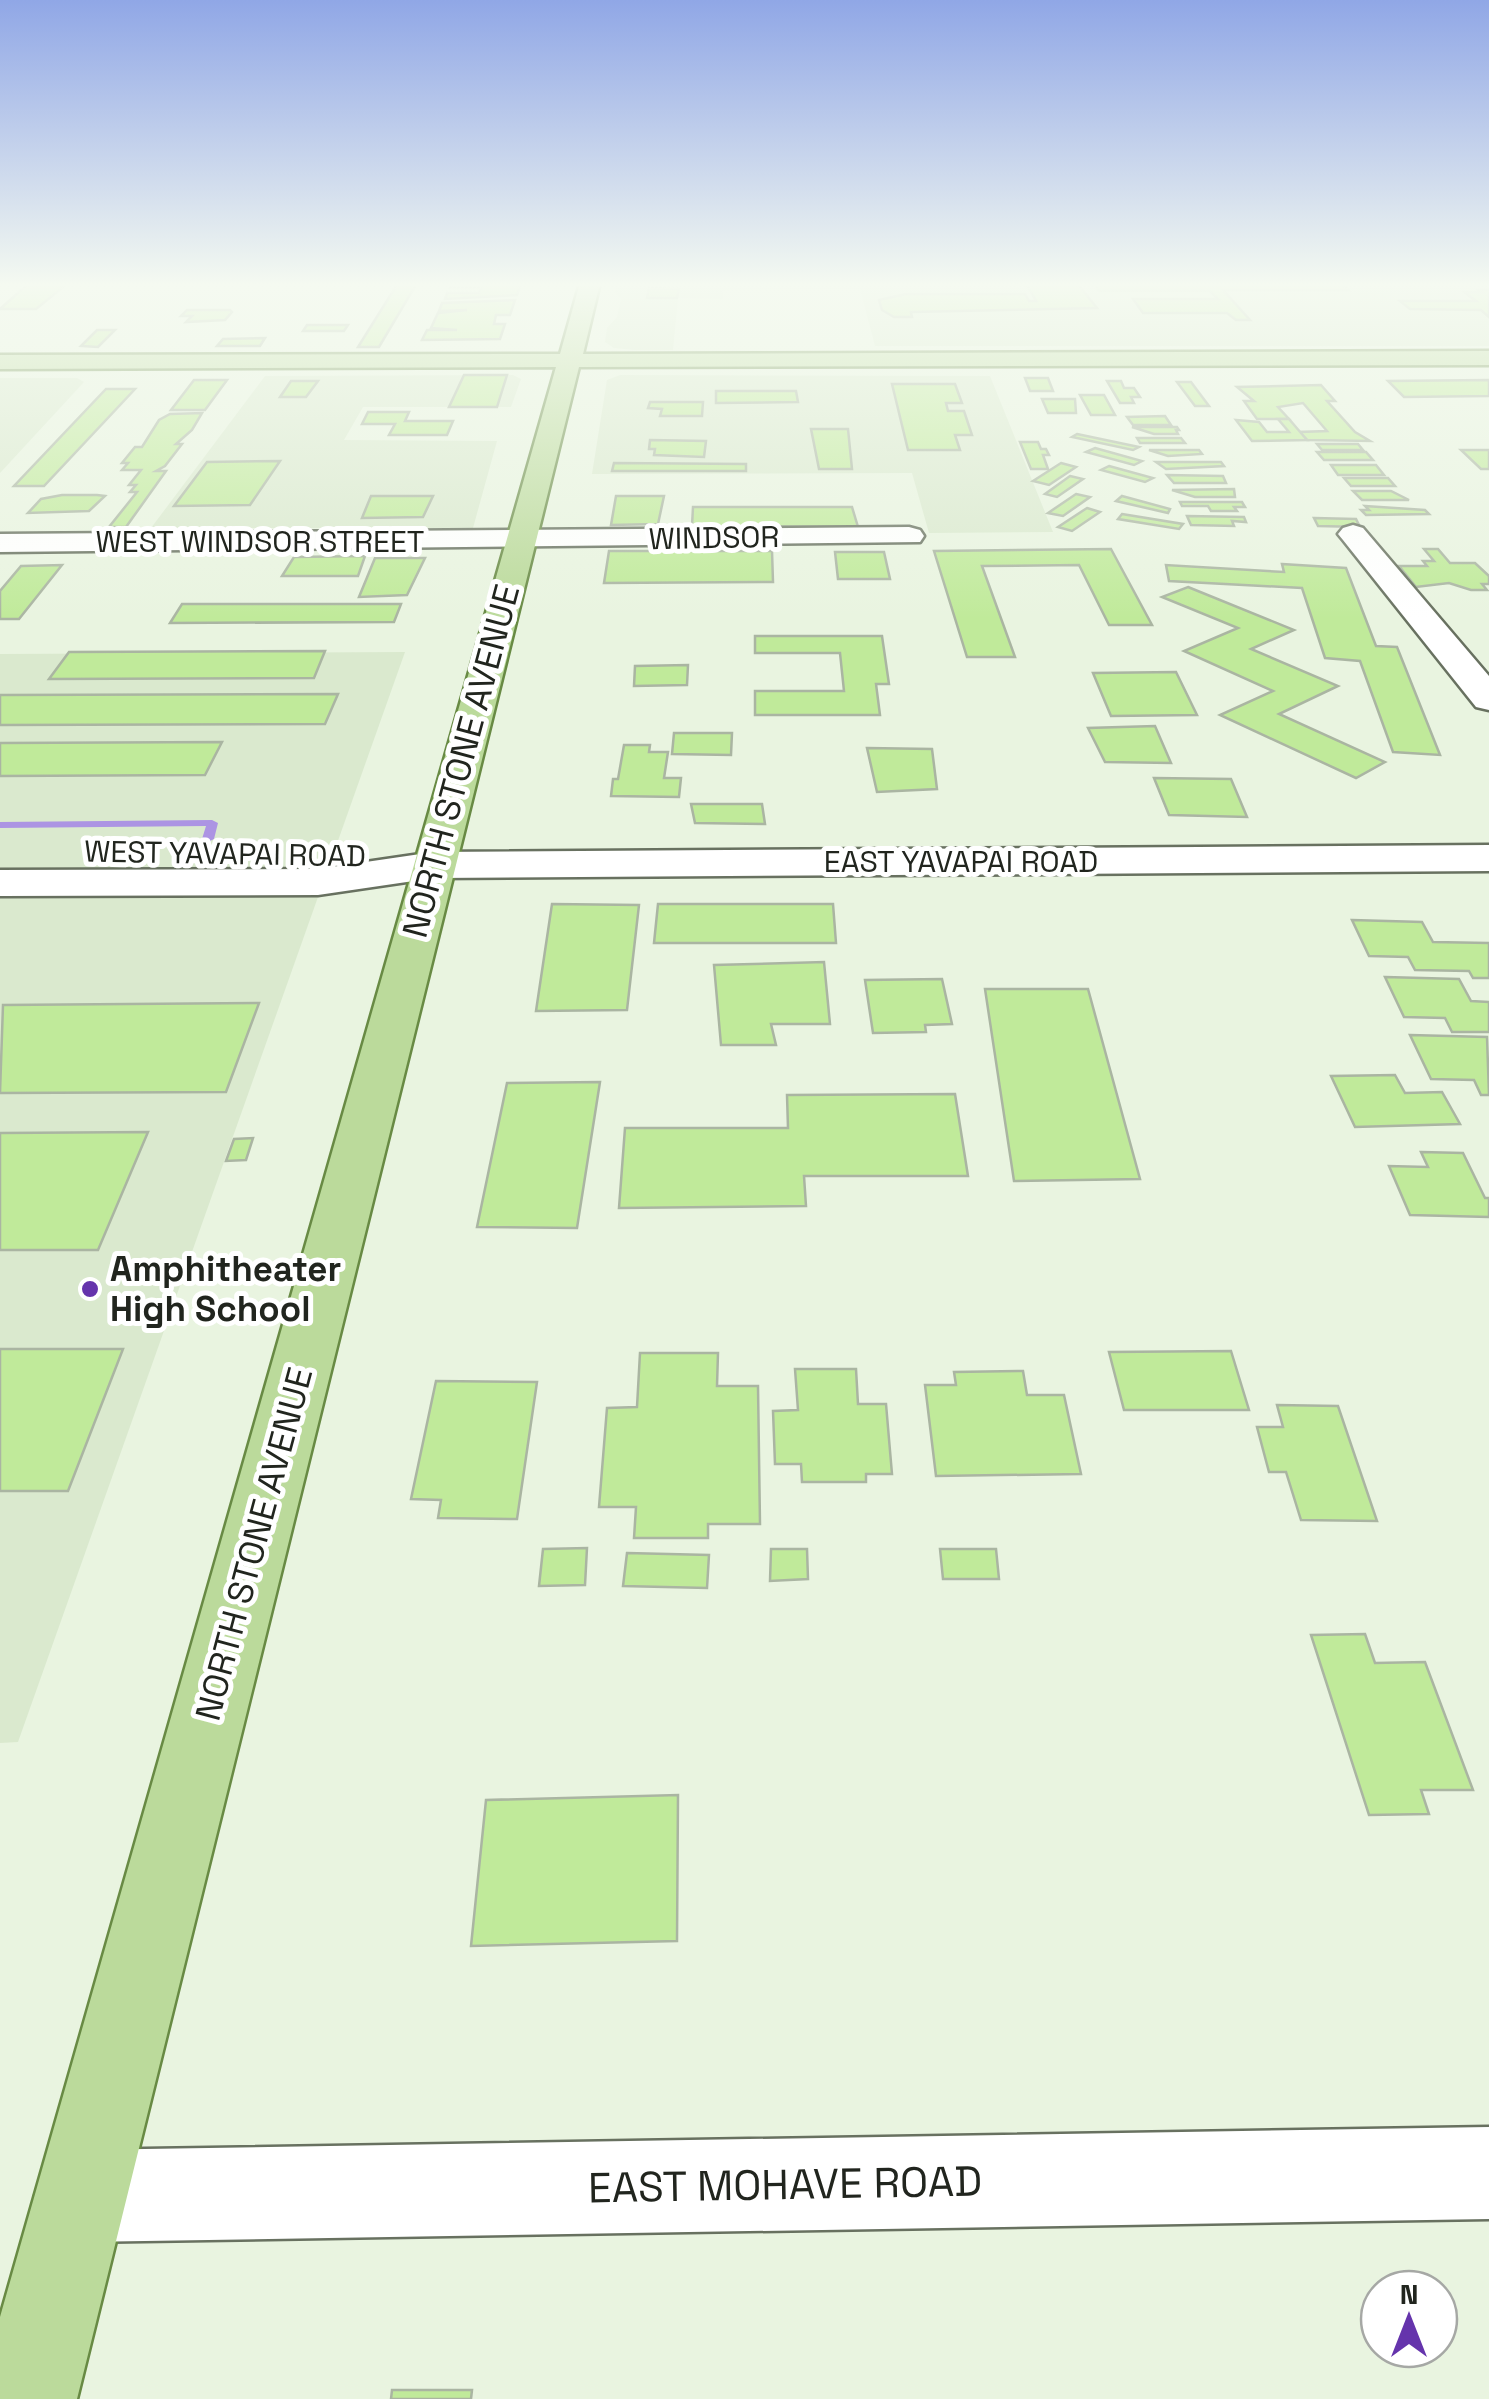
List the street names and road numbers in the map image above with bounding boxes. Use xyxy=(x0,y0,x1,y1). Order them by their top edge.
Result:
street label: WINDSOR xyxy=(648,517,780,558)
street label: WEST WINDSOR STREET xyxy=(96,522,424,561)
street label: NORTH STONE AVENUE xyxy=(393,580,529,942)
street label: WEST YAVAPAI ROAD xyxy=(84,832,366,875)
street label: EAST YAVAPAI ROAD xyxy=(824,842,1098,881)
street label: NORTH STONE AVENUE xyxy=(186,1363,322,1725)
street label: EAST MOHAVE ROAD xyxy=(588,2155,982,2214)

